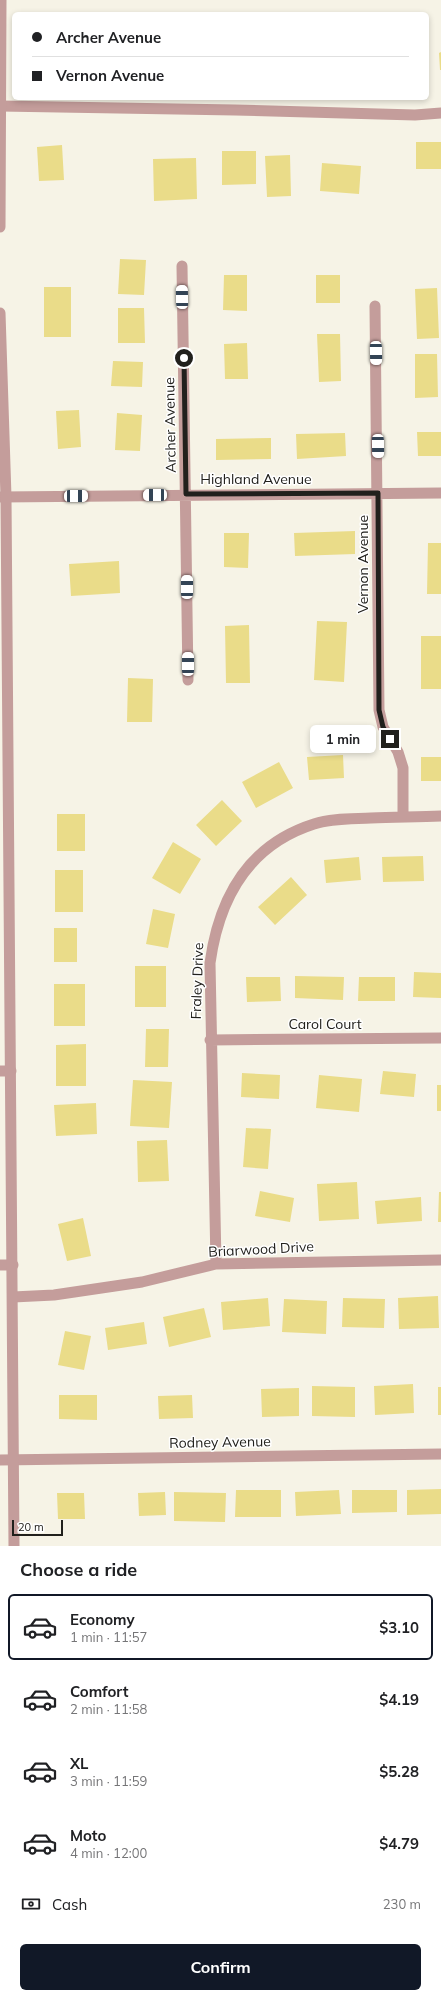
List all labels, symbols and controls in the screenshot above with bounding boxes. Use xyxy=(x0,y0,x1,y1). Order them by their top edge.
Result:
text: Archer Avenue xyxy=(56,28,161,47)
text: Vernon Avenue xyxy=(56,66,164,85)
car xyxy=(176,285,188,309)
car xyxy=(370,341,382,365)
route start xyxy=(175,349,193,367)
street label: Archer Avenue xyxy=(160,377,180,473)
car xyxy=(372,434,384,458)
street label: Highland Avenue xyxy=(200,470,312,488)
car xyxy=(143,489,167,501)
car xyxy=(64,490,88,502)
street label: Vernon Avenue xyxy=(354,515,372,613)
car xyxy=(181,575,193,599)
car xyxy=(182,652,194,676)
callout: 1 min xyxy=(310,725,376,753)
route end xyxy=(381,730,399,748)
text: 1 min xyxy=(326,731,360,747)
street label: Fraley Drive xyxy=(187,942,207,1020)
street label: Carol Court xyxy=(288,1015,362,1033)
street label: Briarwood Drive xyxy=(208,1237,314,1261)
street label: Rodney Avenue xyxy=(169,1432,271,1452)
scale bar xyxy=(12,1518,63,1537)
text: 20 m xyxy=(18,1520,44,1534)
text: Choose a ride xyxy=(20,1558,137,1581)
icon: car xyxy=(22,1609,58,1645)
text: Economy xyxy=(70,1610,135,1629)
text: $3.10 xyxy=(379,1618,419,1637)
text: 1 min · 11:57 xyxy=(70,1629,147,1645)
icon: car xyxy=(22,1681,58,1717)
text: Comfort xyxy=(70,1682,128,1701)
text: $4.19 xyxy=(379,1690,419,1709)
text: 2 min · 11:58 xyxy=(70,1701,147,1717)
icon: car xyxy=(22,1753,58,1789)
text: XL xyxy=(70,1754,88,1773)
text: $5.28 xyxy=(379,1762,419,1781)
text: 3 min · 11:59 xyxy=(70,1773,147,1789)
icon: car xyxy=(22,1825,58,1861)
text: Moto xyxy=(70,1826,106,1845)
text: $4.79 xyxy=(379,1834,419,1853)
text: 4 min · 12:00 xyxy=(70,1845,147,1861)
icon: cash xyxy=(20,1893,42,1915)
text: Cash xyxy=(52,1895,87,1914)
text: 230 m xyxy=(383,1896,421,1912)
button: Confirm xyxy=(20,1944,421,1990)

